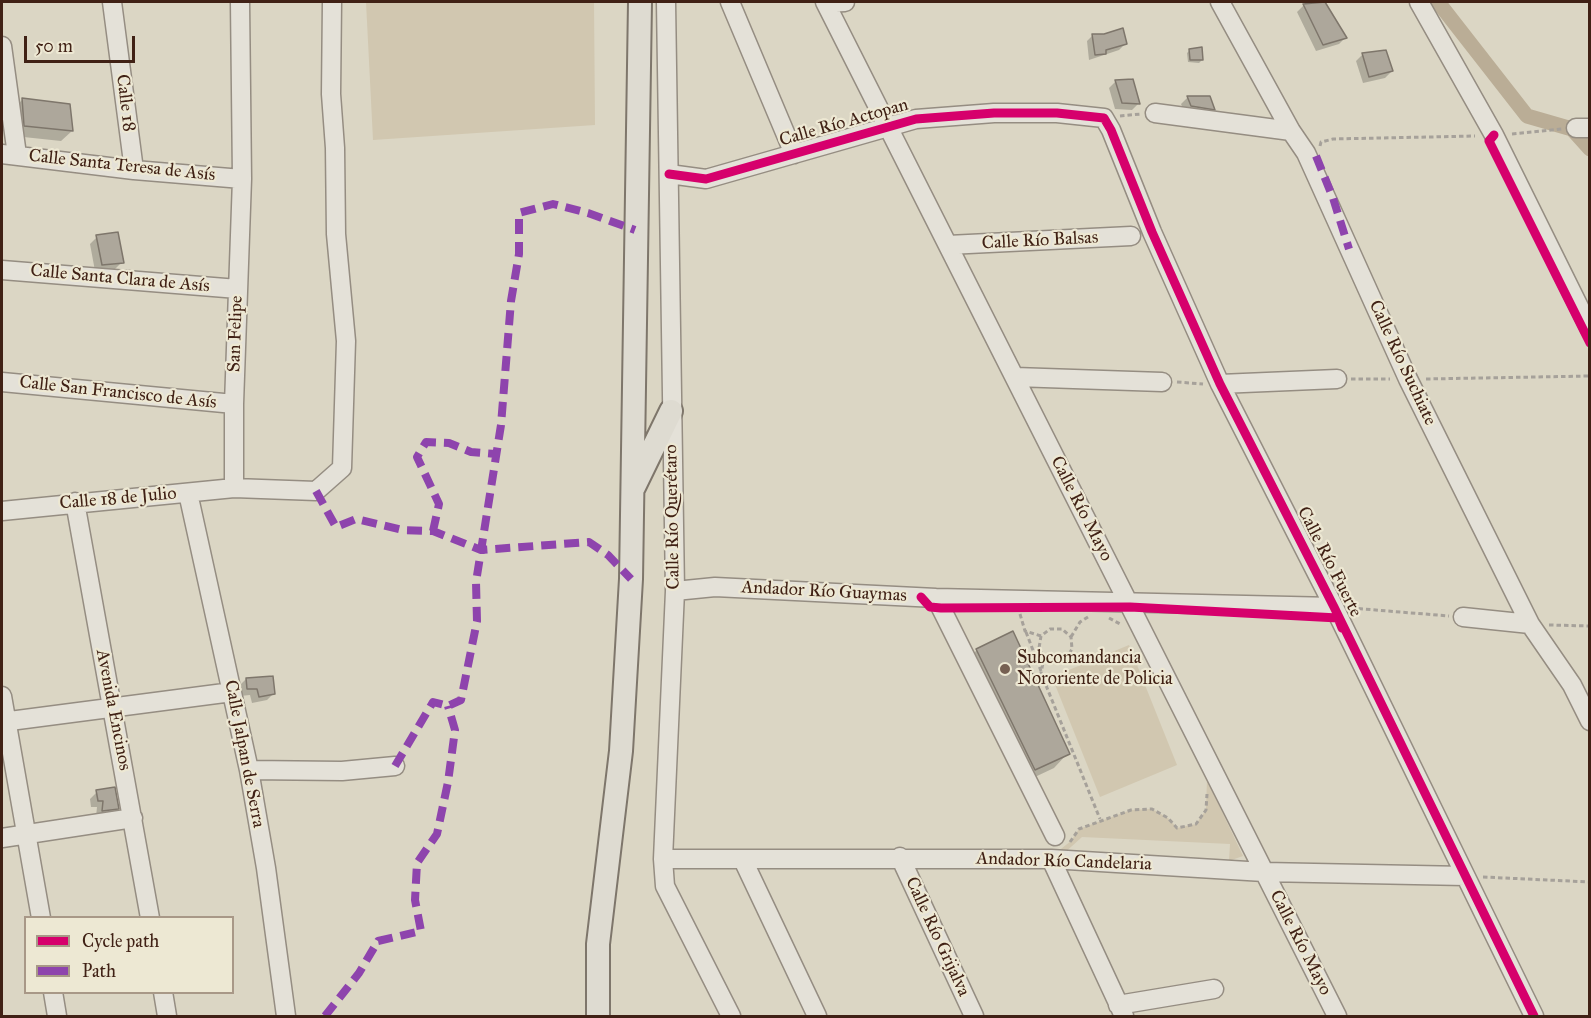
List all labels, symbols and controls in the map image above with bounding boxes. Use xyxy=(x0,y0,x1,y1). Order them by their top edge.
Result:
scale bar xyxy=(27,24,138,62)
text: 50 m xyxy=(35,35,73,57)
street label: Calle 18 xyxy=(111,73,139,133)
street label: Calle Río Actopan xyxy=(777,94,911,152)
street label: Calle Santa Teresa de Asís xyxy=(28,145,216,187)
street label: Calle Río Balsas xyxy=(981,227,1099,255)
street label: Calle Santa Clara de Asís xyxy=(29,260,211,298)
street label: San Felipe xyxy=(224,295,248,373)
street label: Calle Río Suchiate xyxy=(1364,297,1440,429)
street label: Calle San Francisco de Asís xyxy=(18,372,218,414)
street label: Calle Río Querétaro xyxy=(661,444,685,590)
street label: Calle Río Mayo xyxy=(1045,453,1117,565)
street label: Calle 18 de Julio xyxy=(59,483,177,515)
street label: Calle Río Fuerte xyxy=(1292,503,1366,621)
street label: Andador Río Guaymas xyxy=(741,577,907,607)
street label: Avenida Encinos xyxy=(91,648,135,772)
place label: Subcomandancia Nororiente de Policia xyxy=(1017,648,1173,690)
marker: Subcomandancia Nororiente de Policia xyxy=(998,662,1012,676)
street label: Calle Jalpan de Serra xyxy=(219,678,269,830)
street label: Andador Río Candelaria xyxy=(976,848,1152,876)
street label: Calle Río Grijalva xyxy=(900,874,974,1000)
street label: Calle Río Mayo xyxy=(1264,887,1336,999)
legend xyxy=(24,916,234,994)
text: Cycle path xyxy=(82,930,159,952)
text: Path xyxy=(82,960,116,982)

